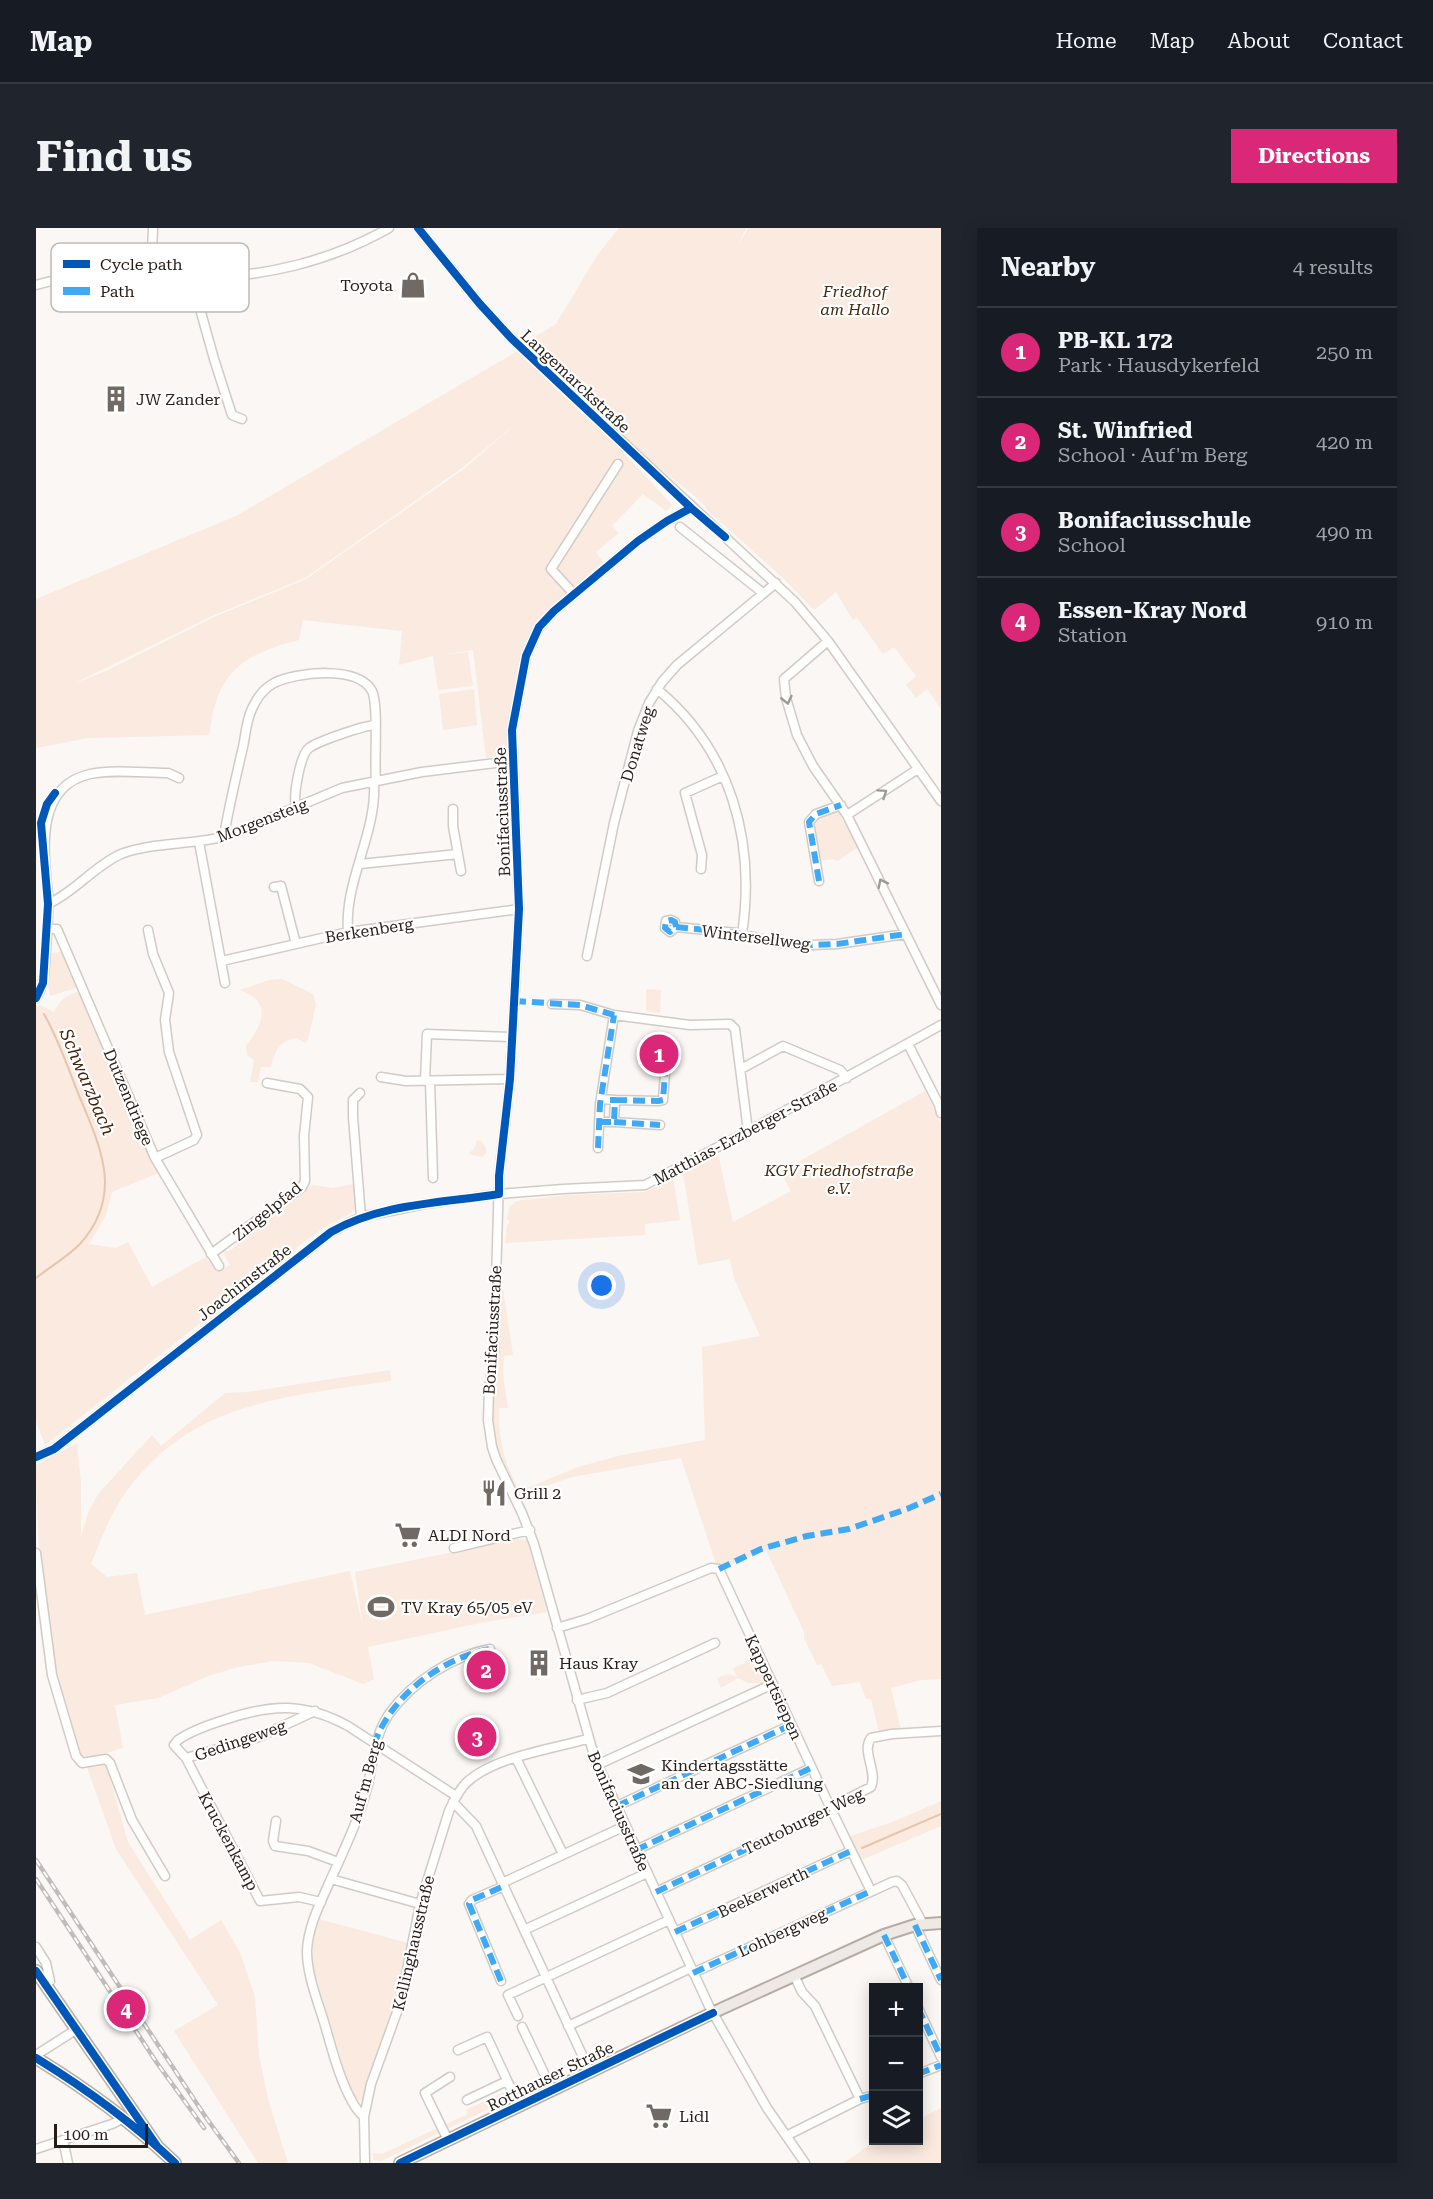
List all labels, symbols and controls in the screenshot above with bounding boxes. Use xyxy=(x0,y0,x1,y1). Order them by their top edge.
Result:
text: Map xyxy=(30,25,92,58)
text: Home xyxy=(1056,29,1117,53)
text: Map xyxy=(1150,29,1195,53)
text: About xyxy=(1228,29,1290,53)
text: Contact xyxy=(1323,29,1403,53)
button: Directions xyxy=(1231,129,1397,183)
text: Find us xyxy=(36,132,193,181)
legend xyxy=(51,243,249,312)
text: Nearby xyxy=(1001,252,1095,282)
text: Cycle path xyxy=(100,255,183,274)
text: 4 results xyxy=(1293,255,1373,279)
shop icon: Toyota xyxy=(398,270,428,300)
place label: Toyota xyxy=(340,276,393,295)
text: Path xyxy=(100,282,135,301)
park label: Friedhof am Hallo xyxy=(820,282,890,319)
street label: Langemarckstraße xyxy=(517,326,634,437)
text: PB-KL 172 xyxy=(1058,328,1173,353)
text: 1 xyxy=(1015,340,1026,364)
text: 250 m xyxy=(1316,340,1373,364)
text: Park · Hausdykerfeld xyxy=(1058,353,1260,377)
building icon: JW Zander xyxy=(101,384,131,414)
place label: JW Zander xyxy=(136,390,220,409)
text: St. Winfried xyxy=(1058,418,1193,443)
text: 2 xyxy=(1015,430,1026,454)
text: 420 m xyxy=(1316,430,1373,454)
text: School · Auf'm Berg xyxy=(1058,443,1247,467)
text: Bonifaciusschule xyxy=(1058,508,1251,533)
text: 3 xyxy=(1015,520,1026,544)
text: 490 m xyxy=(1316,520,1373,544)
text: School xyxy=(1058,533,1126,557)
text: Essen-Kray Nord xyxy=(1058,598,1247,623)
text: 4 xyxy=(1015,610,1026,634)
text: 910 m xyxy=(1316,610,1373,634)
text: Station xyxy=(1058,623,1127,647)
one-way arrow xyxy=(779,694,792,704)
street label: Donatweg xyxy=(617,703,658,784)
street label: Bonifaciusstraße xyxy=(491,747,514,877)
one-way arrow xyxy=(876,789,887,800)
street label: Morgensteig xyxy=(214,794,311,846)
one-way arrow xyxy=(877,879,889,890)
street label: Berkenberg xyxy=(324,914,416,947)
street label: Wintersellweg xyxy=(700,921,812,954)
water label: Schwarzbach xyxy=(55,1025,119,1138)
pin: 1 xyxy=(640,1032,678,1076)
street label: Dutzendriege xyxy=(100,1046,158,1149)
street label: Matthias-Erzberger-Straße xyxy=(650,1076,840,1189)
park label: KGV Friedhofstraße e.V. xyxy=(764,1161,914,1198)
street label: Zingelpfad xyxy=(229,1178,305,1245)
street label: Joachimstraße xyxy=(194,1240,295,1325)
street label: Bonifaciusstraße xyxy=(480,1265,505,1395)
your location xyxy=(587,1271,616,1300)
restaurant icon: Grill 2 xyxy=(479,1478,509,1508)
place label: Grill 2 xyxy=(514,1484,561,1503)
supermarket icon: ALDI Nord xyxy=(393,1520,423,1550)
place label: ALDI Nord xyxy=(428,1526,511,1545)
sports icon: TV Kray 65/05 eV xyxy=(366,1592,396,1622)
place label: TV Kray 65/05 eV xyxy=(401,1598,534,1617)
street label: Kappertsiepen xyxy=(741,1632,806,1743)
pin: 2 xyxy=(466,1648,506,1692)
building icon: Haus Kray xyxy=(524,1648,554,1678)
place label: Haus Kray xyxy=(559,1654,639,1673)
pin: 3 xyxy=(458,1714,496,1760)
street label: Gedingeweg xyxy=(192,1716,289,1765)
street label: Auf'm Berg xyxy=(345,1737,386,1825)
street label: Bonifaciusstraße xyxy=(584,1748,654,1874)
place label: Kindertagsstätte an der ABC-Siedlung xyxy=(661,1756,824,1793)
school or university icon: Kindertagsstätte an der ABC-Siedlung xyxy=(626,1759,656,1789)
street label: Teutoburger Weg xyxy=(740,1784,868,1859)
street label: Kruckenkamp xyxy=(195,1789,263,1894)
street label: Beekerwerth xyxy=(715,1863,812,1922)
street label: Kellinghausstraße xyxy=(389,1873,438,2013)
street label: Lohbergweg xyxy=(735,1903,830,1961)
map controls xyxy=(869,1983,923,2145)
button: + xyxy=(869,1983,923,2037)
pin: 4 xyxy=(106,1986,146,2032)
street label: Rotthauser Straße xyxy=(484,2037,617,2115)
button: − xyxy=(869,2037,923,2091)
button: layers xyxy=(869,2091,923,2145)
supermarket icon: Lidl xyxy=(644,2101,674,2131)
place label: Lidl xyxy=(679,2107,709,2126)
scale bar xyxy=(54,2121,148,2148)
text: 100 m xyxy=(63,2125,109,2144)

